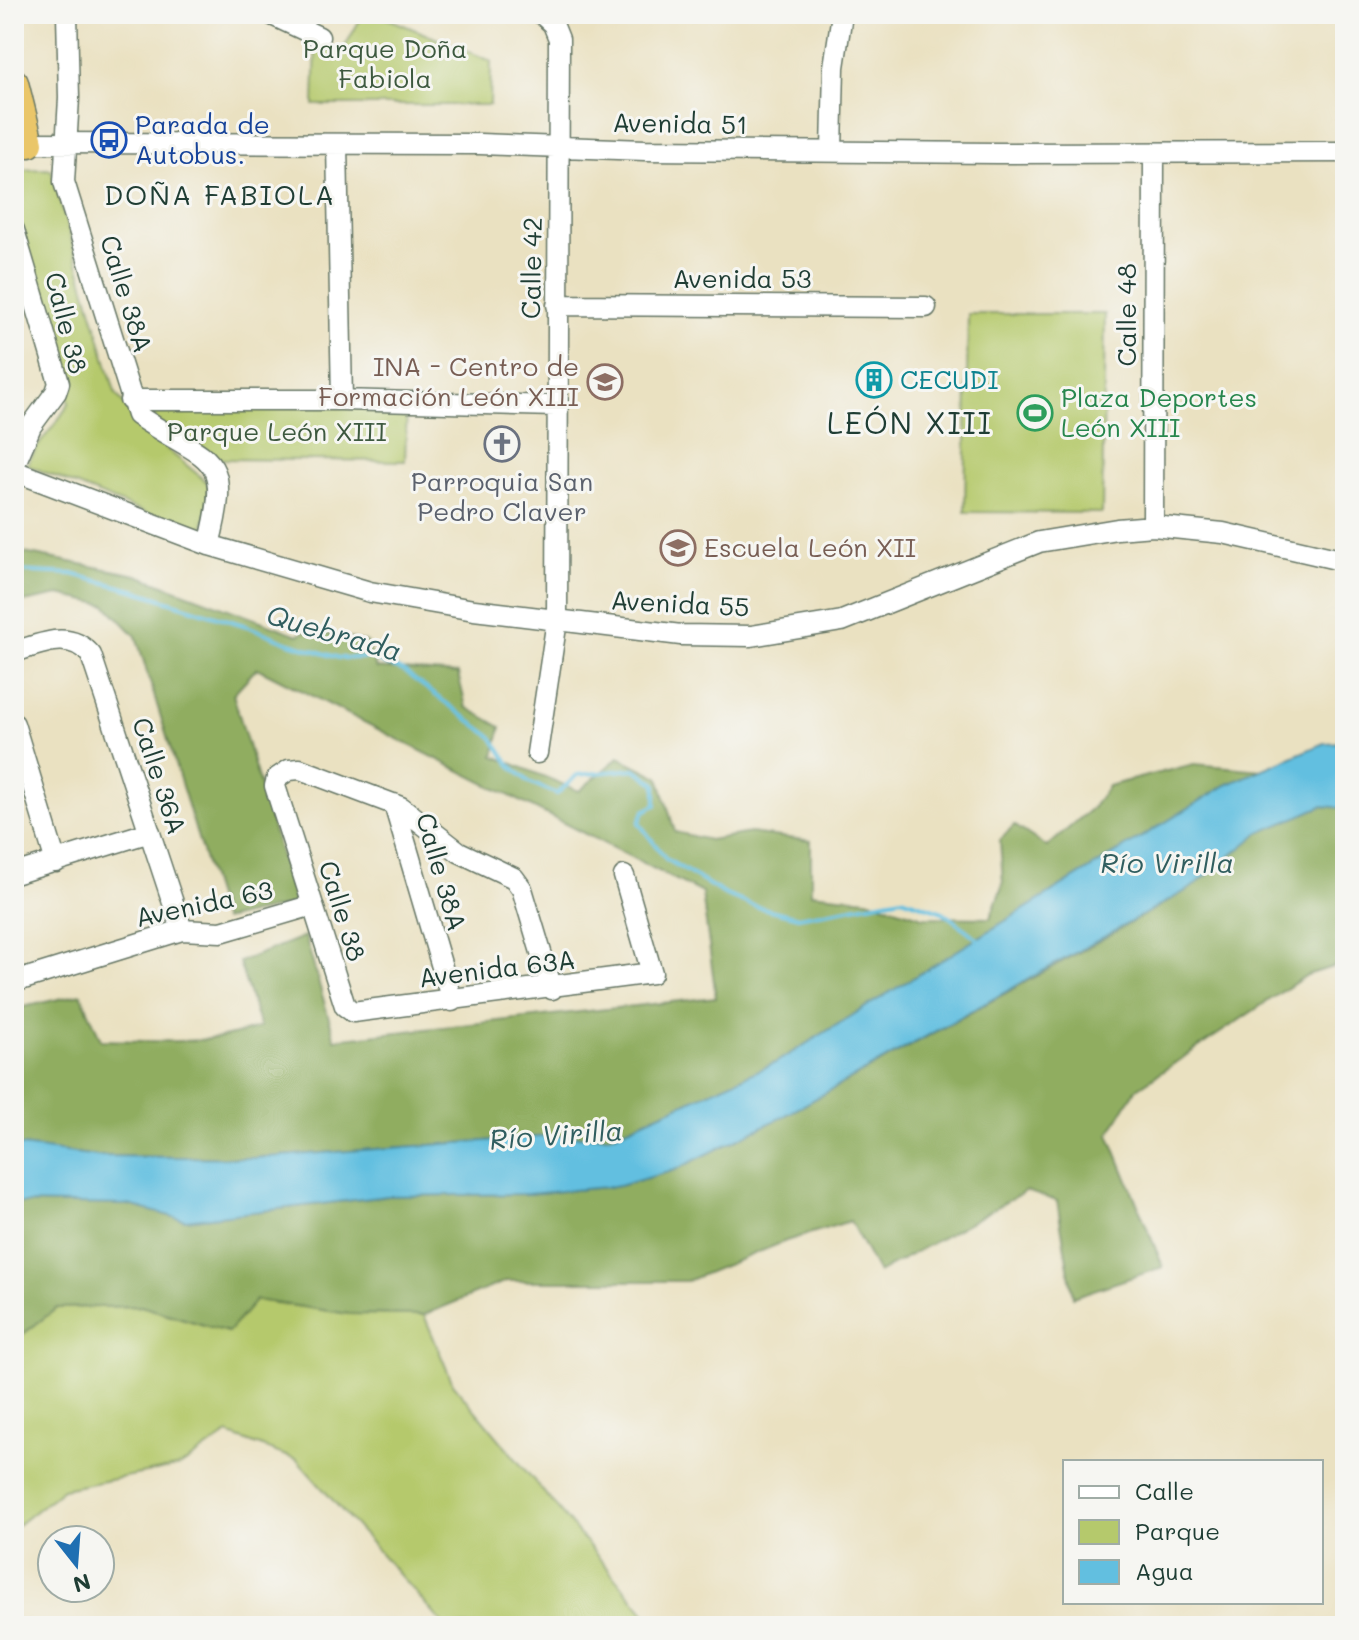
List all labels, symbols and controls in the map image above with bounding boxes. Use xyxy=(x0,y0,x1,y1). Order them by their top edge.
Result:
park label: Parque Doña Fabiola xyxy=(303,31,467,95)
street label: Avenida 51 xyxy=(612,105,748,141)
place label: Parada de Autobus. xyxy=(135,107,270,171)
bus stop icon: Parada de Autobus. xyxy=(90,121,128,159)
district label: DOÑA FABIOLA xyxy=(104,176,336,212)
street label: Calle 42 xyxy=(513,217,549,319)
street label: Calle 38A xyxy=(93,231,161,357)
street label: Avenida 53 xyxy=(673,261,812,295)
street label: Calle 48 xyxy=(1109,263,1143,367)
street label: Calle 38 xyxy=(38,269,96,377)
place label: INA - Centro de Formación León XIII xyxy=(318,349,579,413)
building icon: CECUDI xyxy=(855,361,893,399)
place label: CECUDI xyxy=(900,362,999,396)
school or university icon: INA - Centro de Formación León XIII xyxy=(586,363,624,401)
place label: Plaza Deportes León XIII xyxy=(1061,380,1257,444)
sports icon: Plaza Deportes León XIII xyxy=(1016,394,1054,432)
district label: LEÓN XIII xyxy=(827,402,993,442)
park label: Parque León XIII xyxy=(167,414,387,448)
church icon: Parroquia San Pedro Claver xyxy=(483,425,521,463)
place label: Parroquia San Pedro Claver xyxy=(411,464,593,528)
school or university icon: Escuela León XII xyxy=(659,529,697,567)
place label: Escuela León XII xyxy=(704,530,916,564)
street label: Avenida 55 xyxy=(610,582,750,624)
water label: Quebrada xyxy=(262,596,406,669)
street label: Calle 36A xyxy=(125,713,195,839)
street label: Calle 38A xyxy=(409,809,475,935)
water label: Río Virilla xyxy=(1100,844,1234,880)
street label: Calle 38 xyxy=(312,856,374,965)
street label: Avenida 63 xyxy=(132,872,276,934)
street label: Avenida 63A xyxy=(417,942,577,994)
water label: Río Virilla xyxy=(488,1111,624,1157)
legend xyxy=(1063,1460,1323,1604)
text: Calle xyxy=(1135,1475,1194,1506)
text: Parque xyxy=(1135,1515,1220,1546)
north arrow xyxy=(36,1524,116,1604)
text: Agua xyxy=(1135,1555,1194,1586)
text: N xyxy=(70,1567,94,1600)

